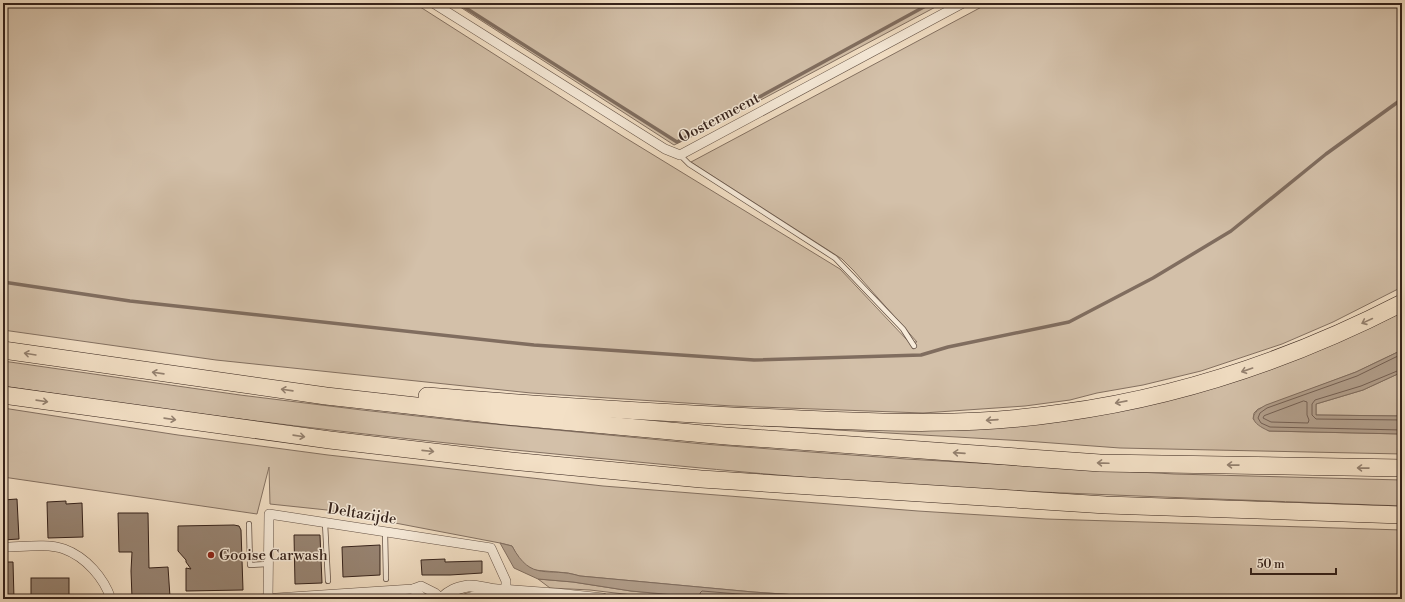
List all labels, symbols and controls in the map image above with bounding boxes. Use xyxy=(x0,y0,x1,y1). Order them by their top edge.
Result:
street label: Oostermeent xyxy=(675,88,763,147)
one-way arrow xyxy=(1361,318,1373,325)
one-way arrow xyxy=(24,350,37,358)
one-way arrow xyxy=(1241,366,1253,374)
one-way arrow xyxy=(152,369,165,376)
one-way arrow xyxy=(281,386,294,394)
one-way arrow xyxy=(35,398,48,405)
one-way arrow xyxy=(1115,399,1128,407)
one-way arrow xyxy=(163,415,176,423)
one-way arrow xyxy=(986,417,999,424)
one-way arrow xyxy=(292,432,305,440)
one-way arrow xyxy=(421,448,434,455)
one-way arrow xyxy=(953,450,966,457)
one-way arrow xyxy=(1097,459,1110,467)
one-way arrow xyxy=(1227,462,1240,469)
one-way arrow xyxy=(1357,464,1370,471)
street label: Deltazijde xyxy=(326,499,398,529)
place label: Gooise Carwash xyxy=(219,546,328,565)
marker: Gooise Carwash xyxy=(206,550,216,560)
scale bar xyxy=(1251,550,1336,576)
text: 50 m xyxy=(1257,557,1285,572)

